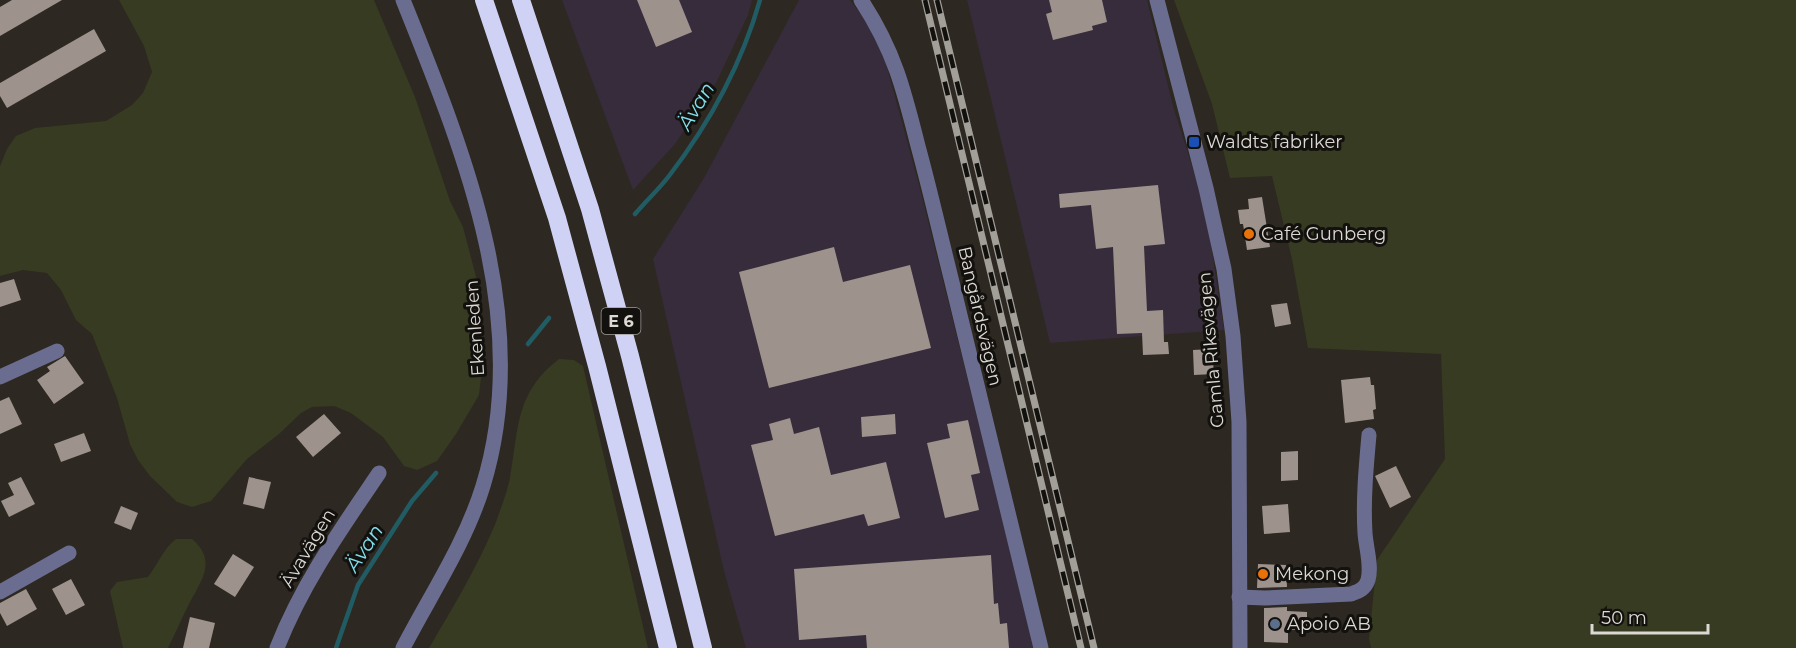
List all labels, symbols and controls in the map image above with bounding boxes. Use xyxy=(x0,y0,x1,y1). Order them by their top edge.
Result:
water label: Ävan xyxy=(672,78,720,135)
place label: Waldts fabriker xyxy=(1206,131,1342,153)
marker: Waldts fabriker xyxy=(1187,135,1201,149)
place label: Café Gunberg xyxy=(1261,223,1386,245)
marker: Café Gunberg xyxy=(1242,227,1256,241)
street label: Bangårdsvägen xyxy=(953,244,1007,388)
street label: Gamla Riksvägen xyxy=(1193,271,1229,429)
street label: Ekenleden xyxy=(461,279,489,377)
road number: E 6 xyxy=(602,308,640,334)
street label: Ävavägen xyxy=(276,505,340,591)
water label: Ävan xyxy=(339,520,388,577)
place label: Mekong xyxy=(1275,563,1349,585)
marker: Mekong xyxy=(1256,567,1270,581)
scale bar xyxy=(1592,597,1708,635)
text: 50 m xyxy=(1601,607,1647,629)
place label: Apoio AB xyxy=(1287,613,1371,635)
marker: Apoio AB xyxy=(1268,617,1282,631)

